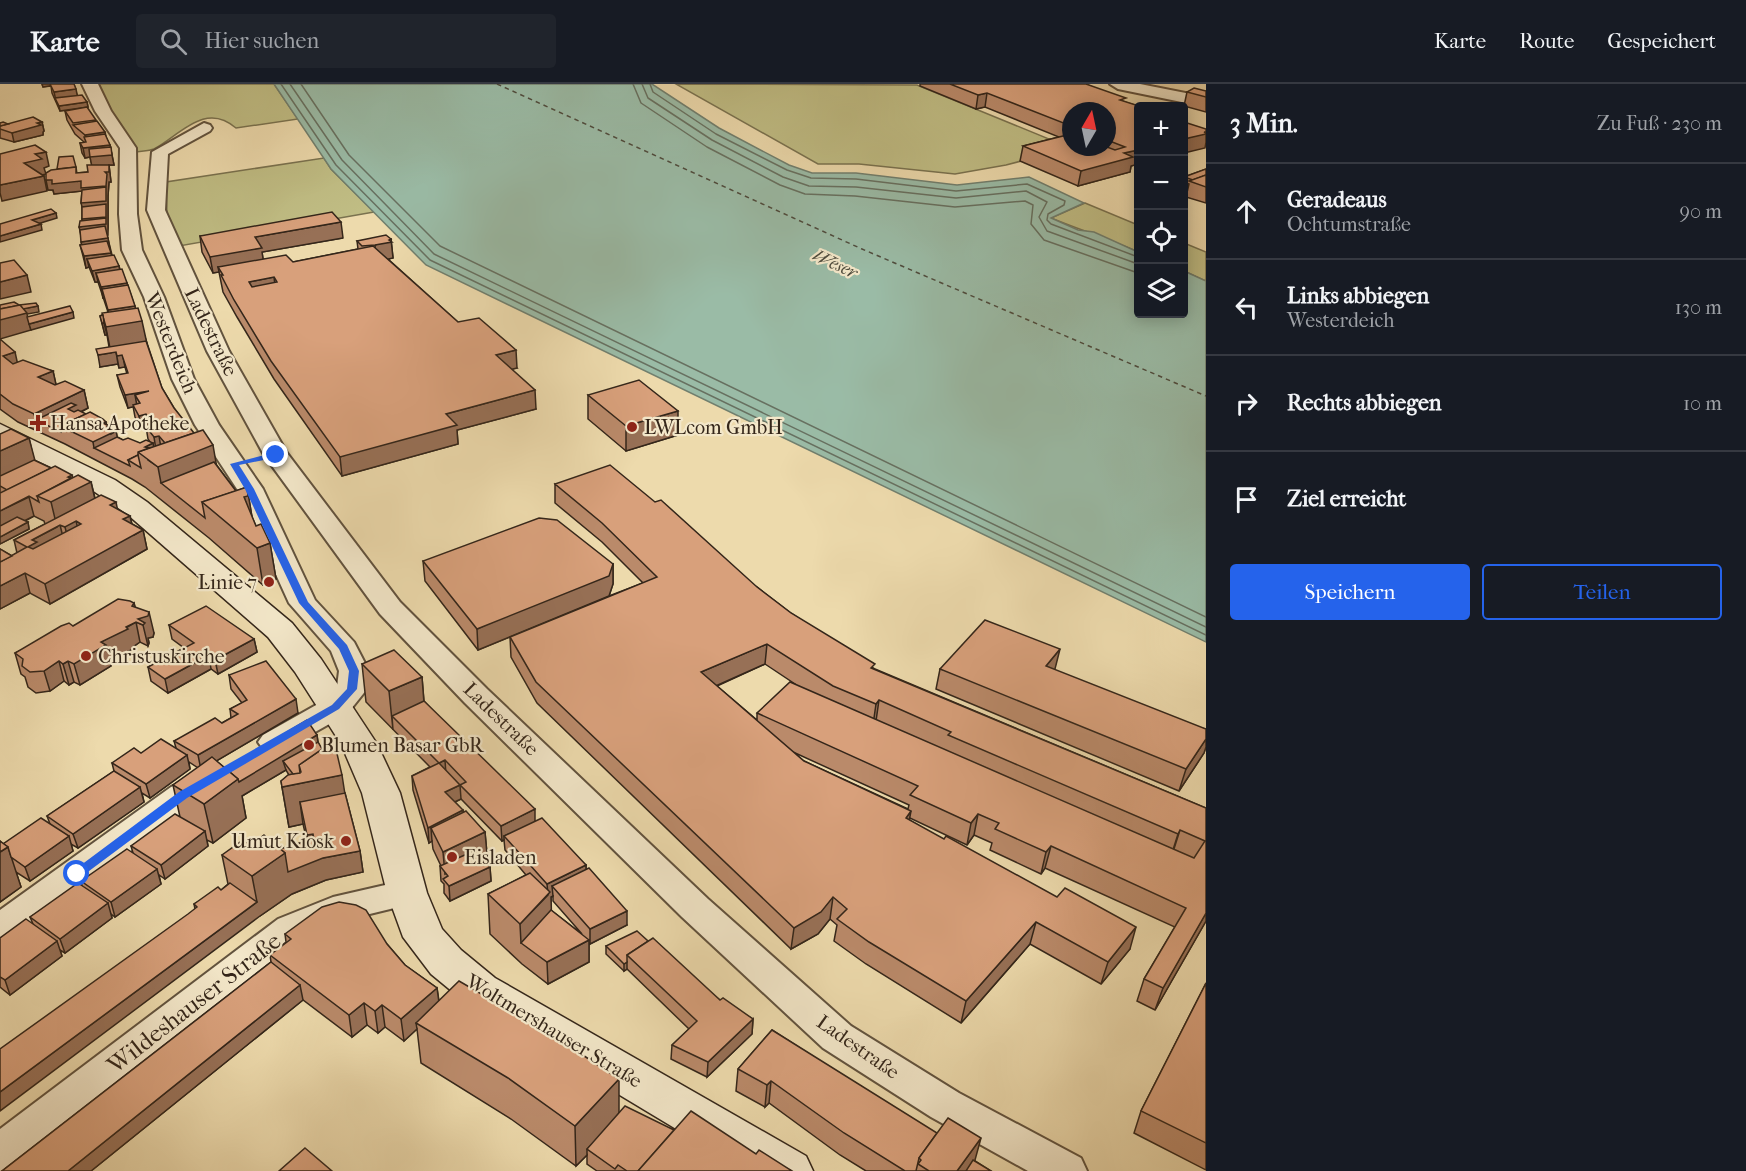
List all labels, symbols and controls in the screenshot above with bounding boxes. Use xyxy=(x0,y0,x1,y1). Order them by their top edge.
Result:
search box xyxy=(136,14,556,68)
text: Karte xyxy=(30,25,100,58)
icon: search xyxy=(157,25,190,58)
text: Hier suchen xyxy=(205,28,319,54)
text: Karte xyxy=(1434,29,1486,53)
text: Route xyxy=(1519,29,1574,53)
text: Gespeichert xyxy=(1607,29,1716,53)
north arrow xyxy=(1062,102,1116,156)
map controls xyxy=(1134,102,1188,318)
button: + xyxy=(1134,102,1188,156)
text: 3 Min. xyxy=(1230,108,1298,139)
text: Zu Fuß · 230 m xyxy=(1597,112,1722,135)
button: − xyxy=(1134,156,1188,210)
text: Geradeaus xyxy=(1287,187,1387,213)
icon: ahead xyxy=(1230,195,1263,228)
text: 90 m xyxy=(1680,200,1722,223)
button: locate xyxy=(1134,210,1188,264)
text: Ochtumstraße xyxy=(1287,213,1411,236)
water label: Weser xyxy=(809,245,862,284)
button: layers xyxy=(1134,264,1188,318)
text: Links abbiegen xyxy=(1287,283,1429,309)
street label: Ladestraße xyxy=(180,284,242,380)
street label: Westerdeich xyxy=(140,288,202,398)
icon: left xyxy=(1230,291,1263,324)
text: 130 m xyxy=(1675,296,1722,319)
text: Westerdeich xyxy=(1287,309,1394,332)
icon: right xyxy=(1230,387,1263,420)
text: Rechts abbiegen xyxy=(1287,390,1442,416)
text: 10 m xyxy=(1683,392,1722,415)
place label: Hansa Apotheke xyxy=(50,412,190,435)
marker: Hansa Apotheke xyxy=(31,416,45,430)
place label: LWLcom GmbH xyxy=(644,416,783,439)
marker: LWLcom GmbH xyxy=(625,420,639,434)
route end xyxy=(262,441,288,467)
icon: arrive xyxy=(1230,483,1263,516)
text: Ziel erreicht xyxy=(1287,486,1406,512)
button: Speichern xyxy=(1230,564,1470,620)
button: Teilen xyxy=(1482,564,1722,620)
place label: Linie 7 xyxy=(198,571,257,594)
marker: Linie 7 xyxy=(262,575,276,589)
place label: Christuskirche xyxy=(98,645,225,668)
marker: Christuskirche xyxy=(79,649,93,663)
street label: Ladestraße xyxy=(459,678,543,760)
place label: Blumen Basar GbR xyxy=(321,734,485,757)
marker: Blumen Basar GbR xyxy=(302,738,316,752)
place label: Umut Kiosk xyxy=(231,830,335,853)
marker: Umut Kiosk xyxy=(339,834,353,848)
place label: Eisladen xyxy=(464,846,537,869)
marker: Eisladen xyxy=(445,850,459,864)
route start xyxy=(63,860,89,886)
street label: Wildeshauser Straße xyxy=(101,927,286,1080)
street label: Woltmershauser Straße xyxy=(461,969,646,1093)
street label: Ladestraße xyxy=(812,1010,904,1084)

